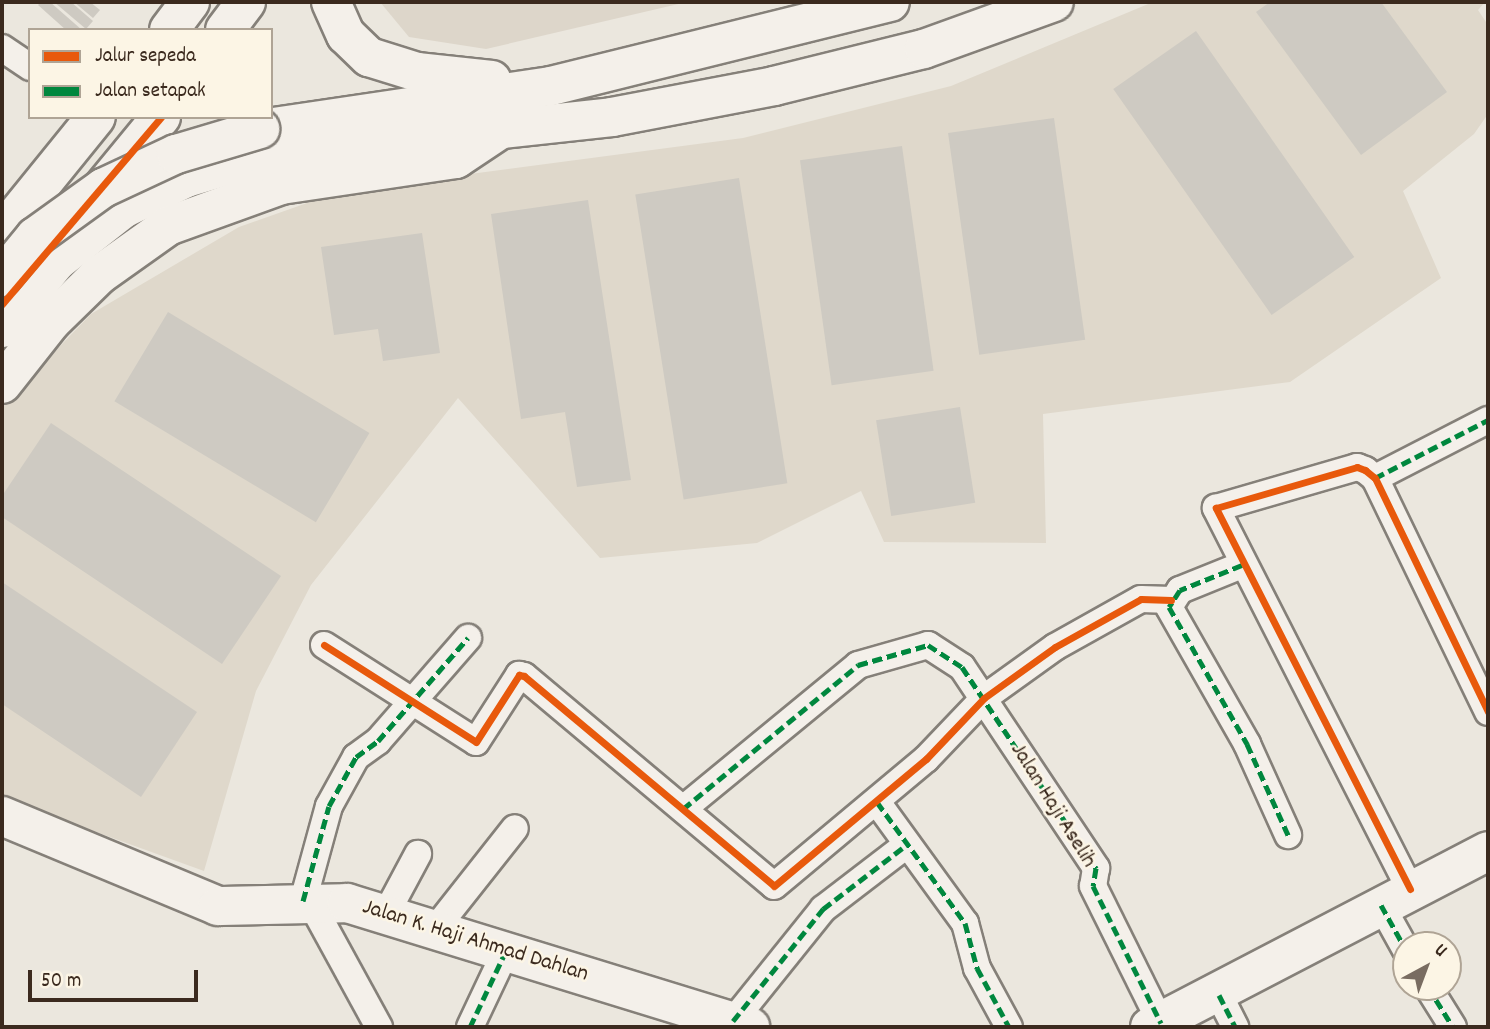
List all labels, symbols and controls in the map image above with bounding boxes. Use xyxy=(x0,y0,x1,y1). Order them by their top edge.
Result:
legend xyxy=(28,28,273,119)
text: Jalur sepeda xyxy=(95,42,196,72)
text: Jalan setapak xyxy=(95,77,206,107)
street label: Jalan Haji Aselih xyxy=(1003,738,1101,874)
street label: Jalan K. Haji Ahmad Dahlan xyxy=(359,894,591,990)
north arrow xyxy=(1392,931,1462,1001)
text: U xyxy=(1427,938,1452,964)
scale bar xyxy=(32,956,201,1000)
text: 50 m xyxy=(41,967,81,997)

